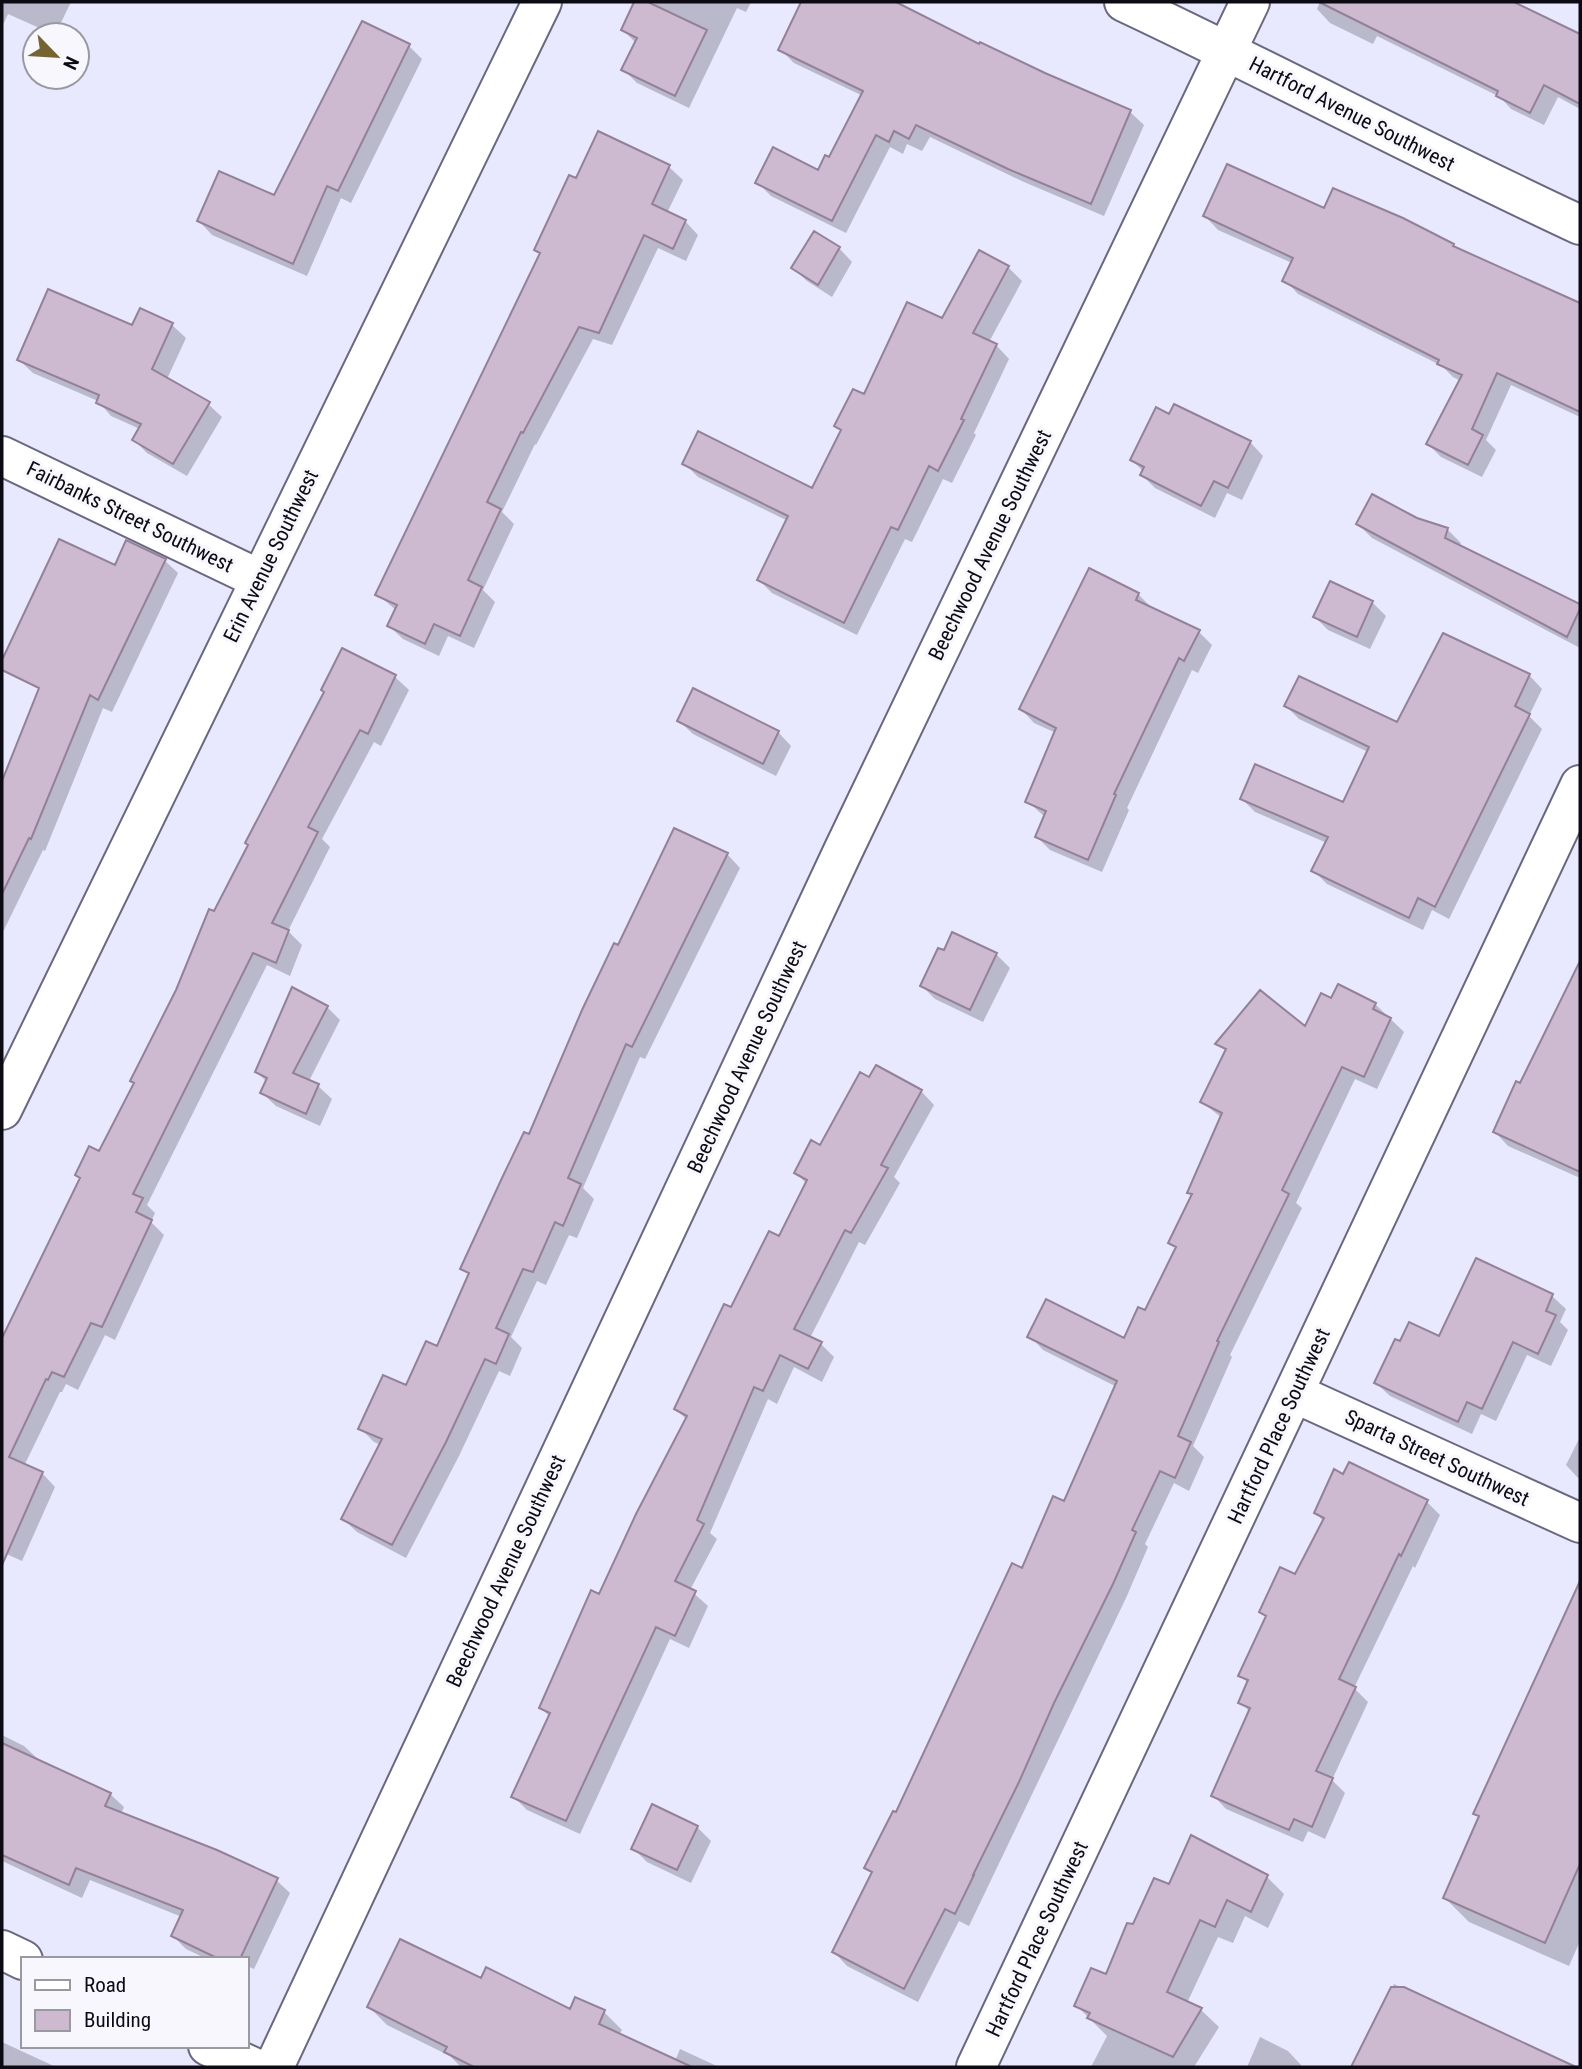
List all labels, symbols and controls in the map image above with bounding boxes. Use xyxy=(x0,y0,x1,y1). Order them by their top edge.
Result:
north arrow xyxy=(21,21,91,91)
street label: Hartford Avenue Southwest xyxy=(1245,52,1459,176)
text: N xyxy=(58,53,84,73)
street label: Beechwood Avenue Southwest xyxy=(924,426,1056,664)
street label: Fairbanks Street Southwest xyxy=(23,457,237,577)
street label: Erin Avenue Southwest xyxy=(219,466,323,646)
street label: Beechwood Avenue Southwest xyxy=(683,937,811,1177)
street label: Hartford Place Southwest xyxy=(1223,1324,1335,1528)
street label: Sparta Street Southwest xyxy=(1341,1405,1533,1511)
street label: Beechwood Avenue Southwest xyxy=(442,1451,570,1691)
street label: Hartford Place Southwest xyxy=(981,1837,1093,2041)
legend xyxy=(21,1957,248,2048)
text: Road xyxy=(84,1973,126,1997)
text: Building xyxy=(84,2008,151,2032)

